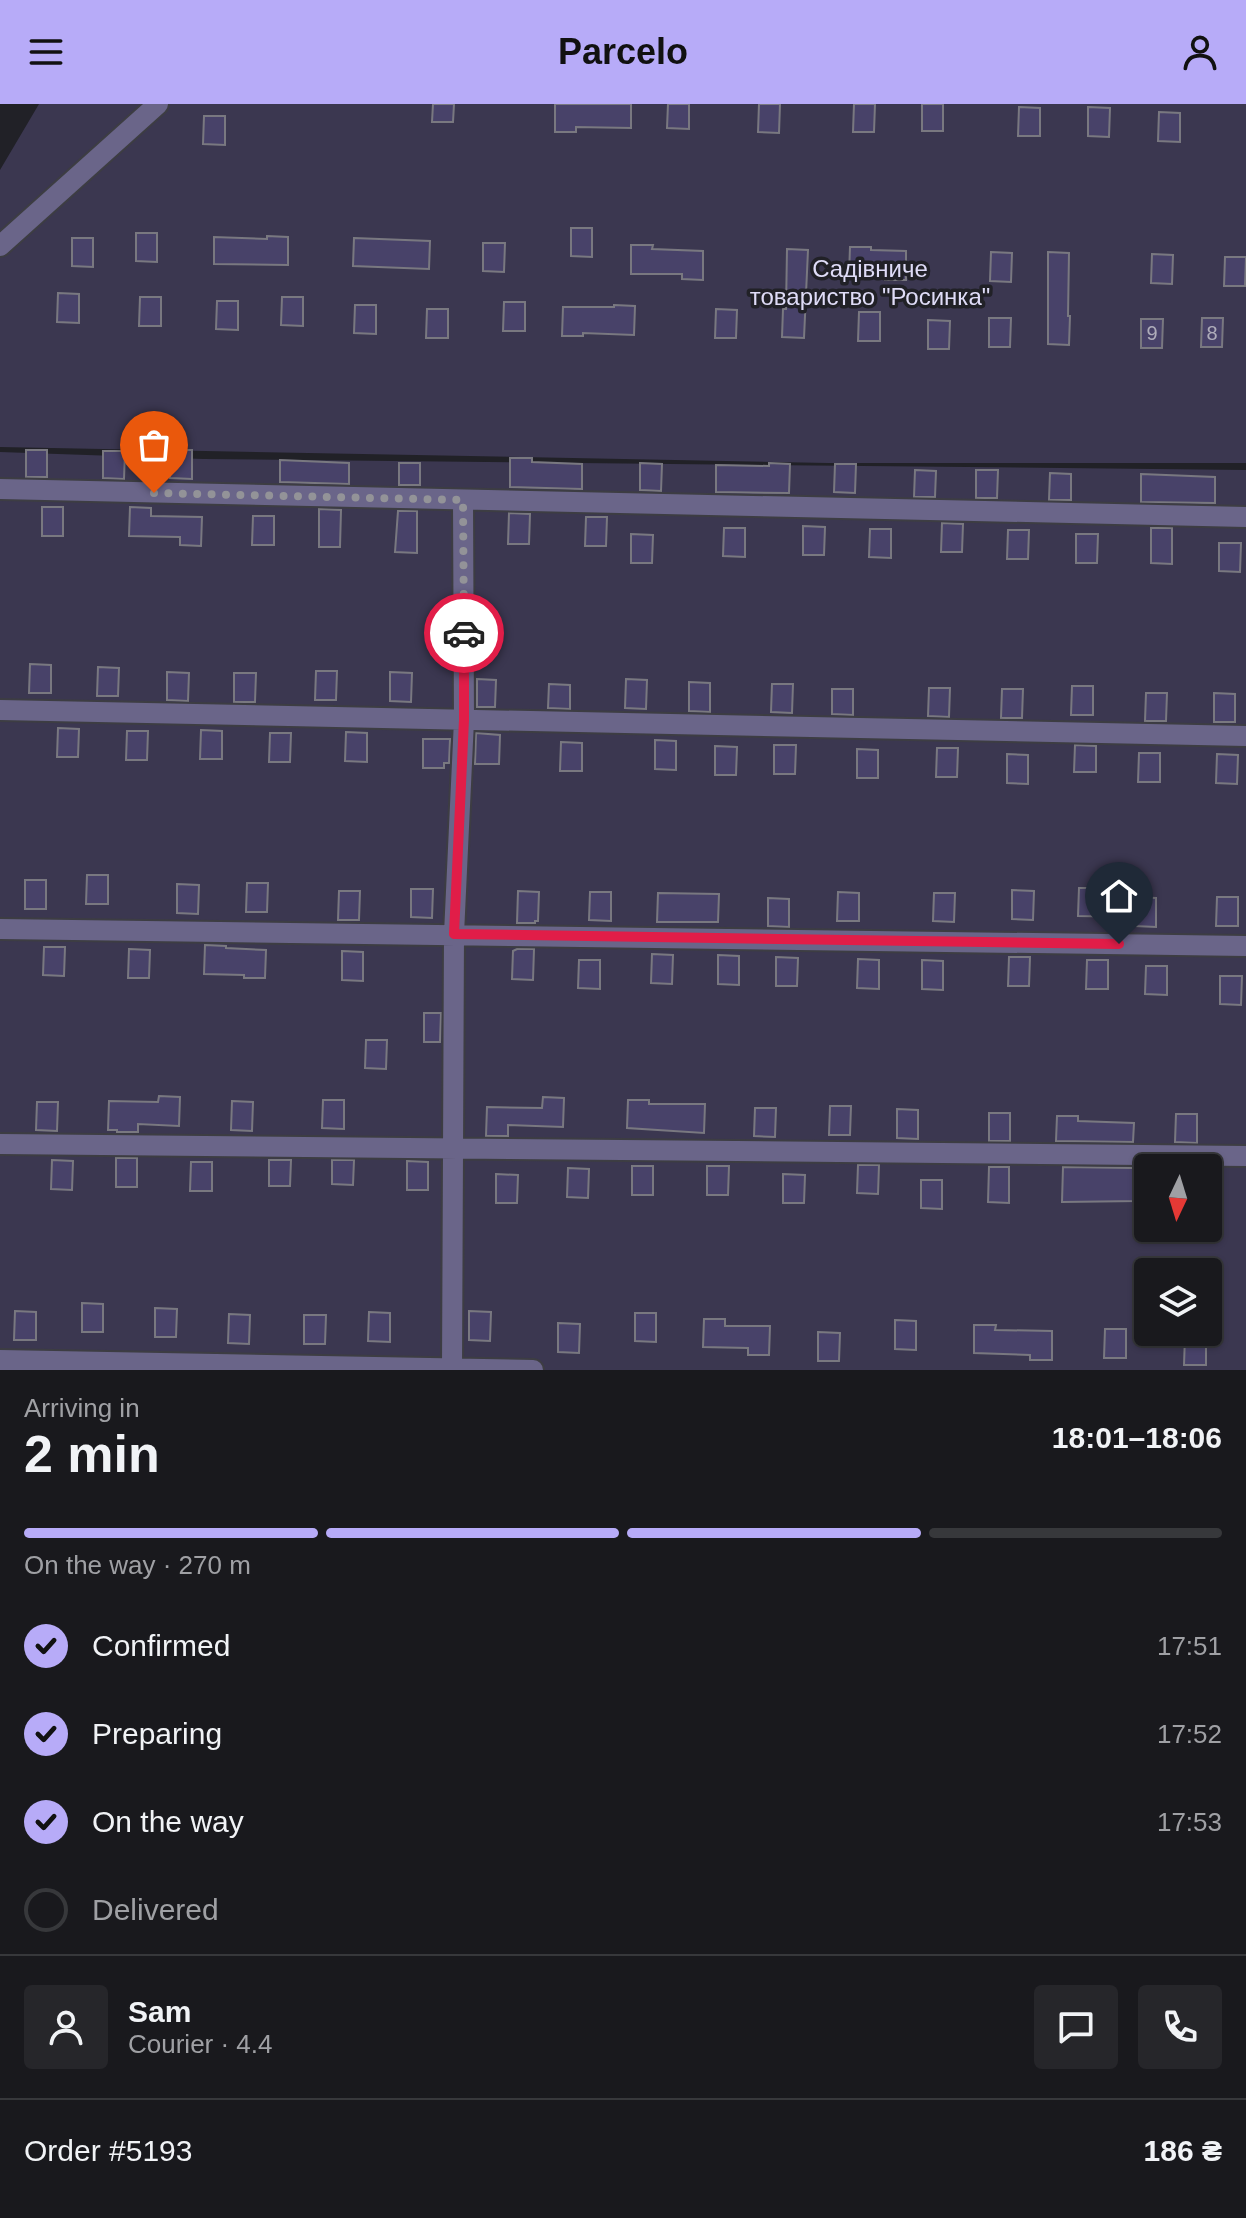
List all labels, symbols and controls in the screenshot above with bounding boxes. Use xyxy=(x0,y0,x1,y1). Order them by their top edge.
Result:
icon: menu xyxy=(24,30,68,74)
icon: person xyxy=(1178,30,1222,74)
text: Parcelo xyxy=(558,31,688,72)
park label: Садівниче товариство "Росинка" xyxy=(750,255,990,310)
house number: 9 xyxy=(1146,322,1158,344)
house number: 8 xyxy=(1206,322,1218,344)
pin xyxy=(120,411,188,493)
icon: bag xyxy=(132,423,176,467)
courier xyxy=(424,593,504,673)
icon: car xyxy=(442,611,486,655)
pin xyxy=(1085,862,1153,944)
icon: home xyxy=(1097,874,1141,918)
north arrow xyxy=(1134,1154,1222,1242)
map controls xyxy=(1134,1154,1222,1346)
button: layers xyxy=(1134,1258,1222,1346)
text: Arriving in xyxy=(24,1393,140,1423)
text: 18:01–18:06 xyxy=(1052,1421,1222,1454)
text: 2 min xyxy=(24,1425,160,1483)
text: On the way · 270 m xyxy=(24,1550,251,1580)
icon: check xyxy=(24,1624,68,1668)
text: Confirmed xyxy=(92,1629,230,1662)
text: 17:51 xyxy=(1157,1631,1222,1661)
icon: check xyxy=(24,1712,68,1756)
text: Preparing xyxy=(92,1717,222,1750)
text: 17:52 xyxy=(1157,1719,1222,1749)
icon: check xyxy=(24,1800,68,1844)
text: On the way xyxy=(92,1805,244,1838)
text: 17:53 xyxy=(1157,1807,1222,1837)
text: Delivered xyxy=(92,1893,219,1926)
button: person xyxy=(24,1985,108,2069)
button: chat xyxy=(1034,1985,1118,2069)
button: phone xyxy=(1138,1985,1222,2069)
text: Sam xyxy=(128,1995,191,2028)
text: Courier · 4.4 xyxy=(128,2029,273,2059)
text: Order #5193 xyxy=(24,2134,192,2167)
text: 186 ₴ xyxy=(1144,2134,1222,2167)

